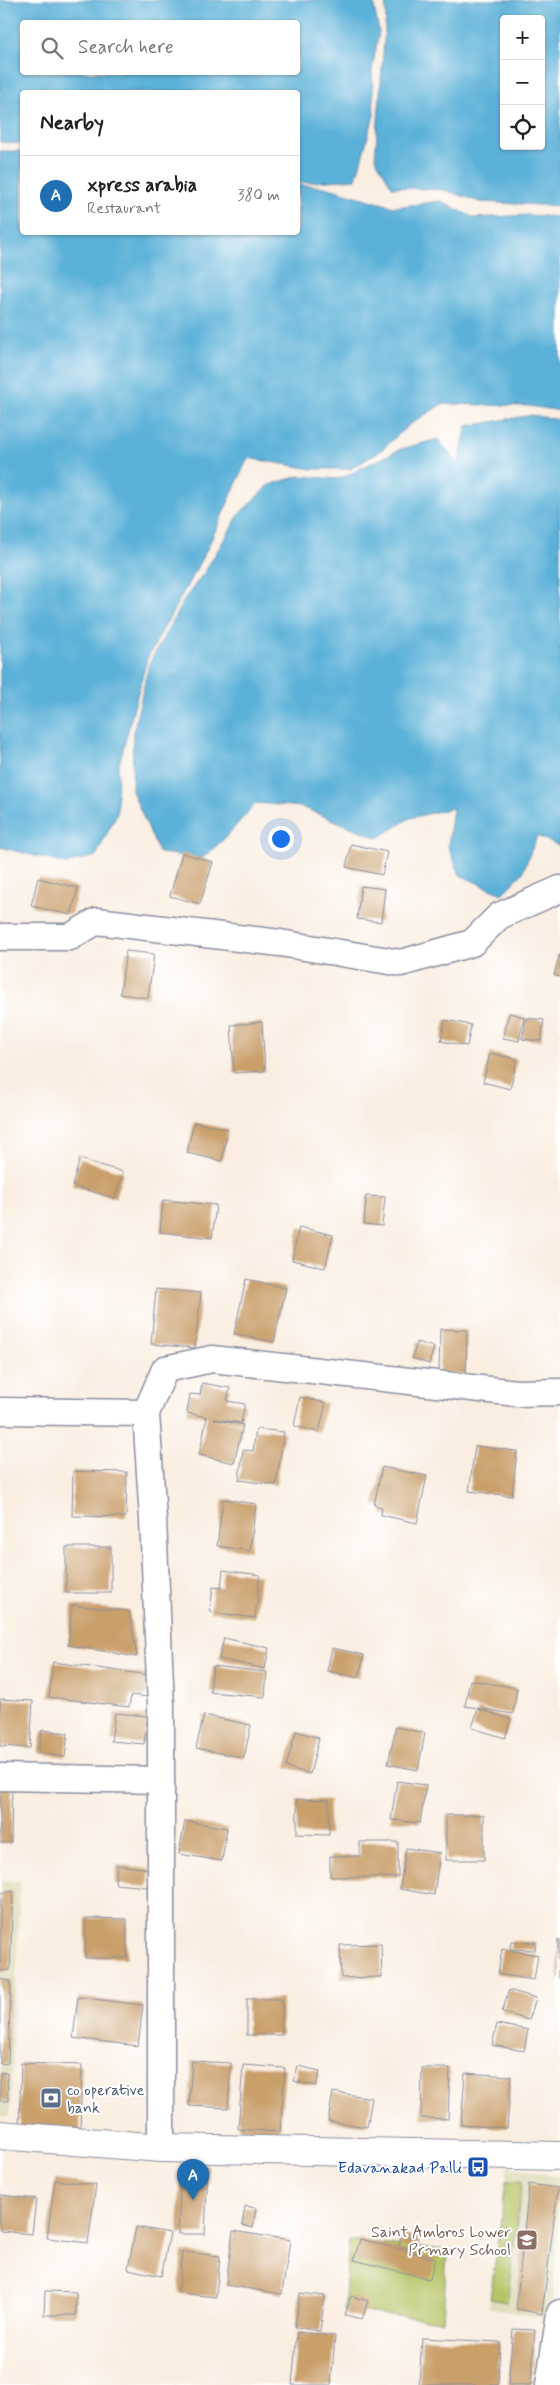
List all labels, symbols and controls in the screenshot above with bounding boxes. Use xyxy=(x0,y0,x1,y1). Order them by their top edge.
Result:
map controls xyxy=(500,15,545,150)
button: + xyxy=(500,15,545,60)
search box xyxy=(20,20,300,75)
icon: search xyxy=(38,34,66,62)
text: Search here xyxy=(78,35,174,60)
button: − xyxy=(500,60,545,105)
button: locate xyxy=(500,105,545,150)
text: Nearby xyxy=(40,109,104,137)
text: xpress arabia xyxy=(87,173,197,198)
text: A xyxy=(51,185,61,206)
text: 380 m xyxy=(237,185,280,206)
text: Restaurant xyxy=(87,198,161,219)
your location xyxy=(268,826,294,852)
place label: co operative bank xyxy=(67,2080,144,2119)
bank icon: co operative bank xyxy=(39,2086,63,2110)
bus stop icon: Edavanakad Palli xyxy=(466,2155,490,2179)
place label: Edavanakad Palli xyxy=(338,2158,462,2179)
pin: A xyxy=(177,2159,209,2200)
place label: Saint Ambros Lower Prmary School xyxy=(371,2222,511,2261)
school or university icon: Saint Ambros Lower Prmary School xyxy=(515,2228,539,2252)

